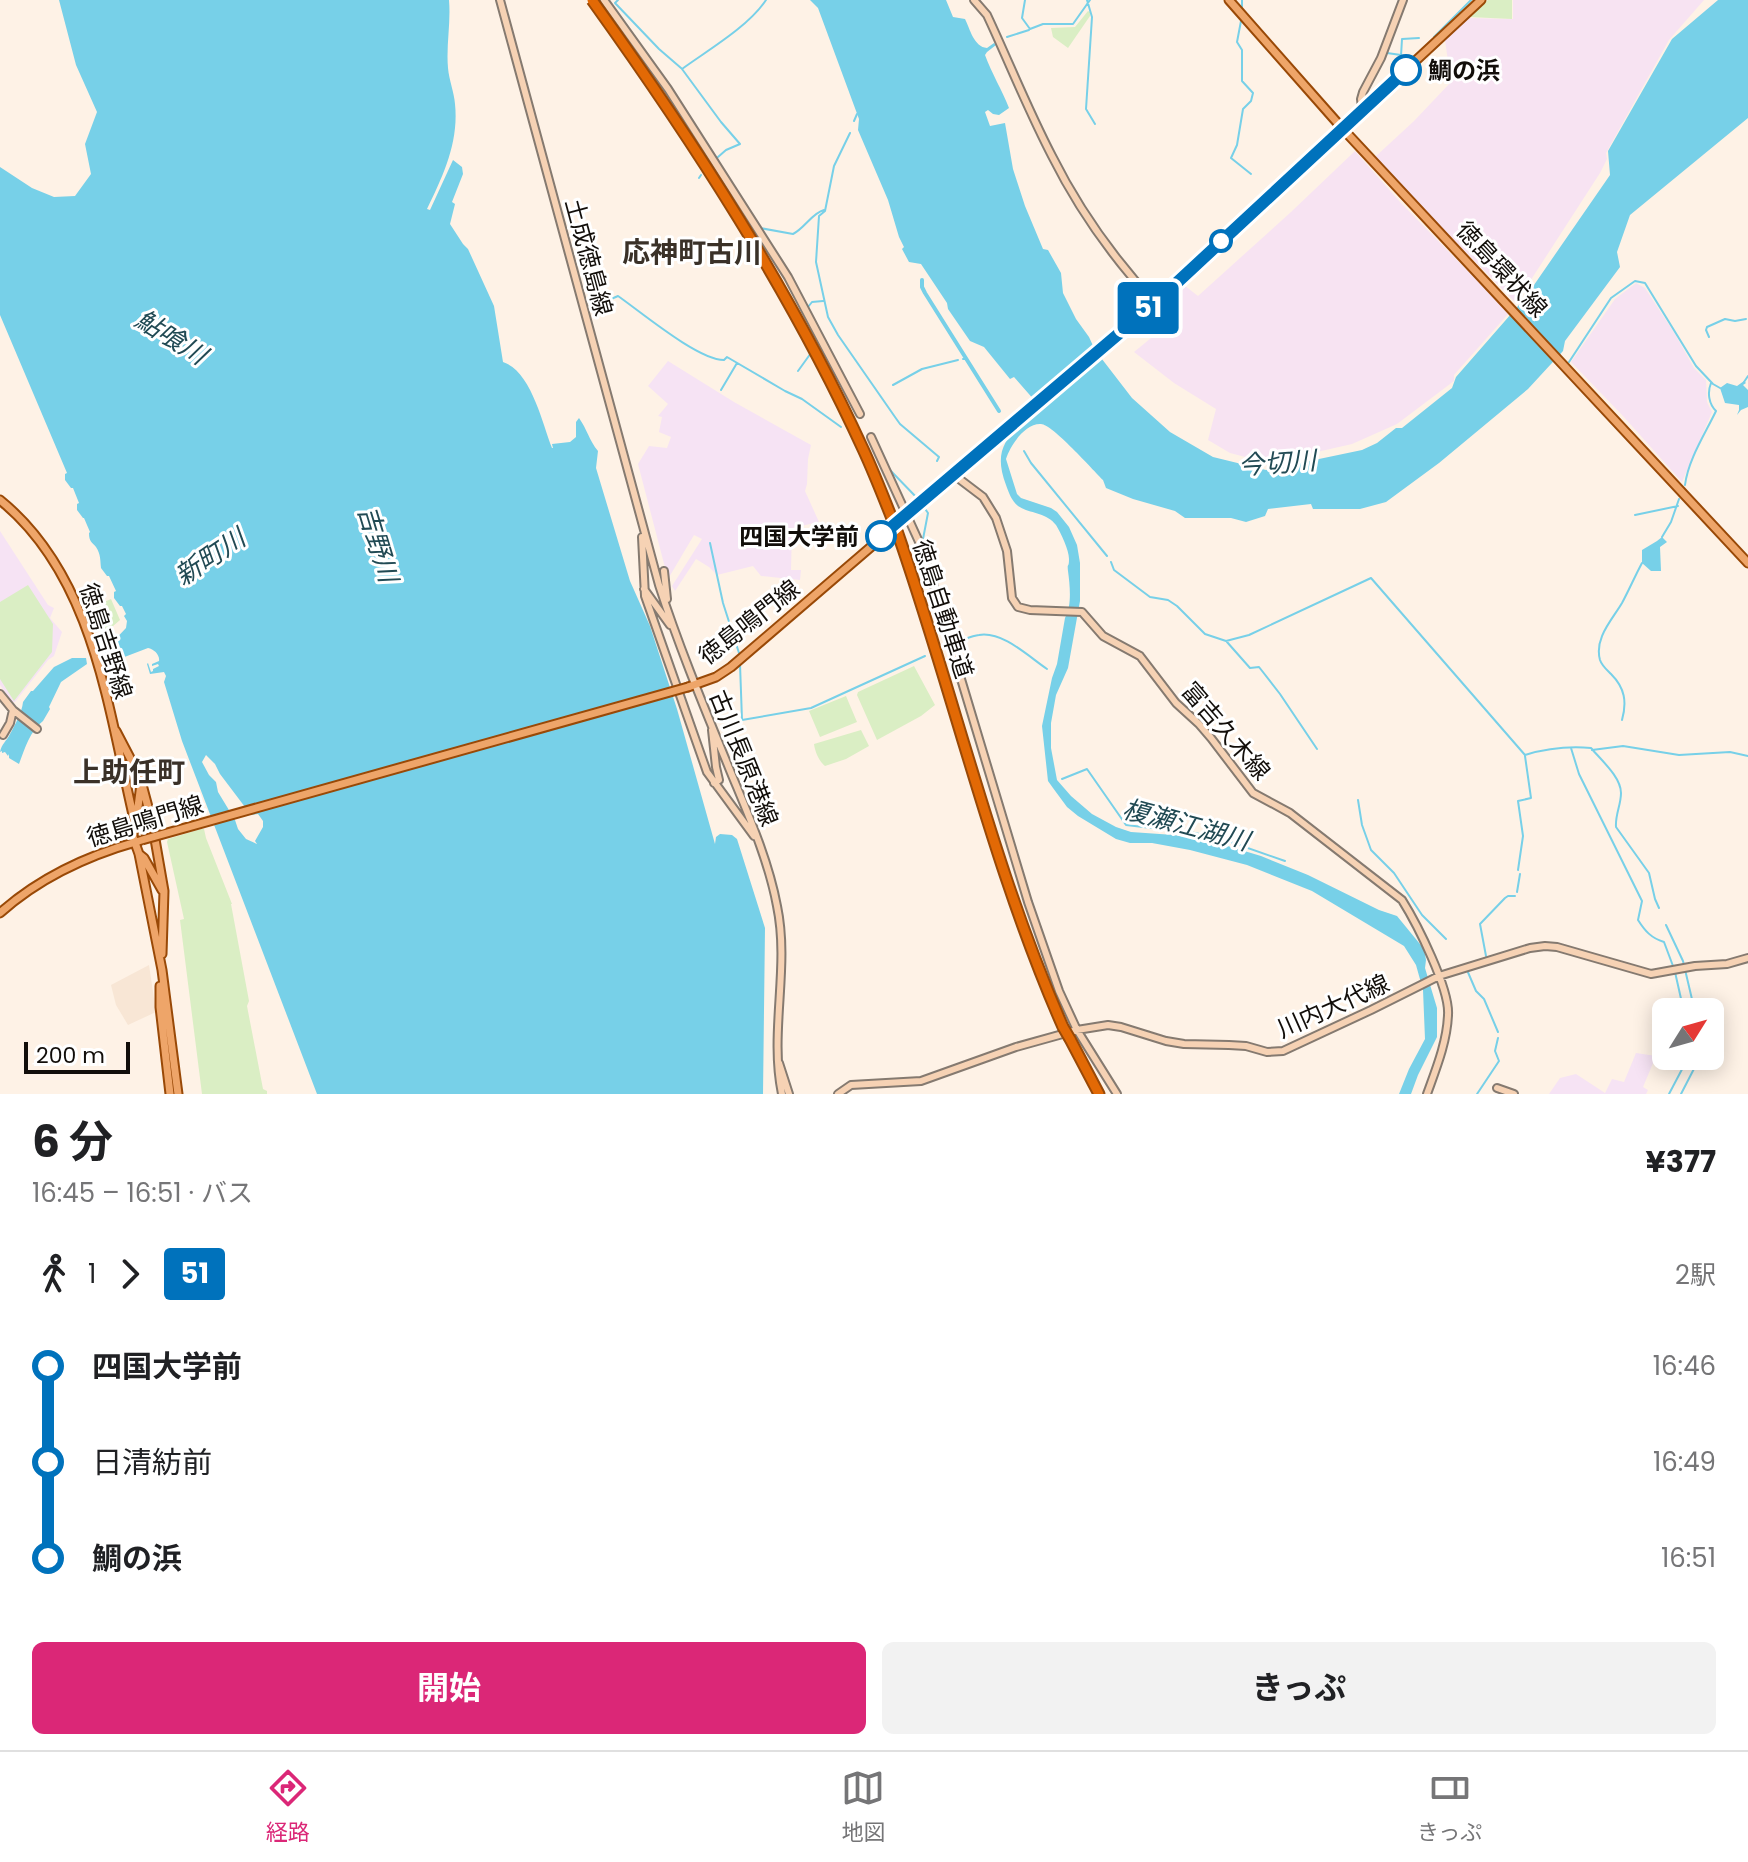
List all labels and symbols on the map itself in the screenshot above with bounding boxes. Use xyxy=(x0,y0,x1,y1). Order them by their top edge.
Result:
place label: 鯛の浜 xyxy=(1428,54,1500,87)
marker: 鯛の浜 xyxy=(1391,55,1421,85)
street label: 土成徳島線 xyxy=(558,195,620,319)
street label: 徳島環状線 xyxy=(1449,214,1555,324)
unlabelled marker xyxy=(1210,230,1232,252)
district label: 応神町古川 xyxy=(622,233,762,272)
line badge: 51 xyxy=(1112,282,1184,334)
water label: 鮎喰川 xyxy=(128,301,216,375)
water label: 今切川 xyxy=(1237,442,1320,484)
water label: 吉野川 xyxy=(349,501,407,589)
water label: 新町川 xyxy=(168,519,255,594)
place label: 四国大学前 xyxy=(739,520,859,553)
marker: 四国大学前 xyxy=(866,521,896,551)
street label: 徳島自動車道 xyxy=(905,535,981,683)
street label: 徳島鳴門線 xyxy=(692,572,806,672)
street label: 徳島吉野線 xyxy=(72,579,140,703)
street label: 富吉久木線 xyxy=(1174,675,1278,787)
street label: 古川長原港線 xyxy=(702,685,786,831)
district label: 上助任町 xyxy=(73,753,185,792)
street label: 徳島鳴門線 xyxy=(83,788,207,854)
water label: 榎瀬江湖川 xyxy=(1119,791,1256,860)
street label: 川内大代線 xyxy=(1271,967,1395,1045)
north arrow xyxy=(1652,998,1724,1070)
scale bar xyxy=(24,1038,130,1074)

